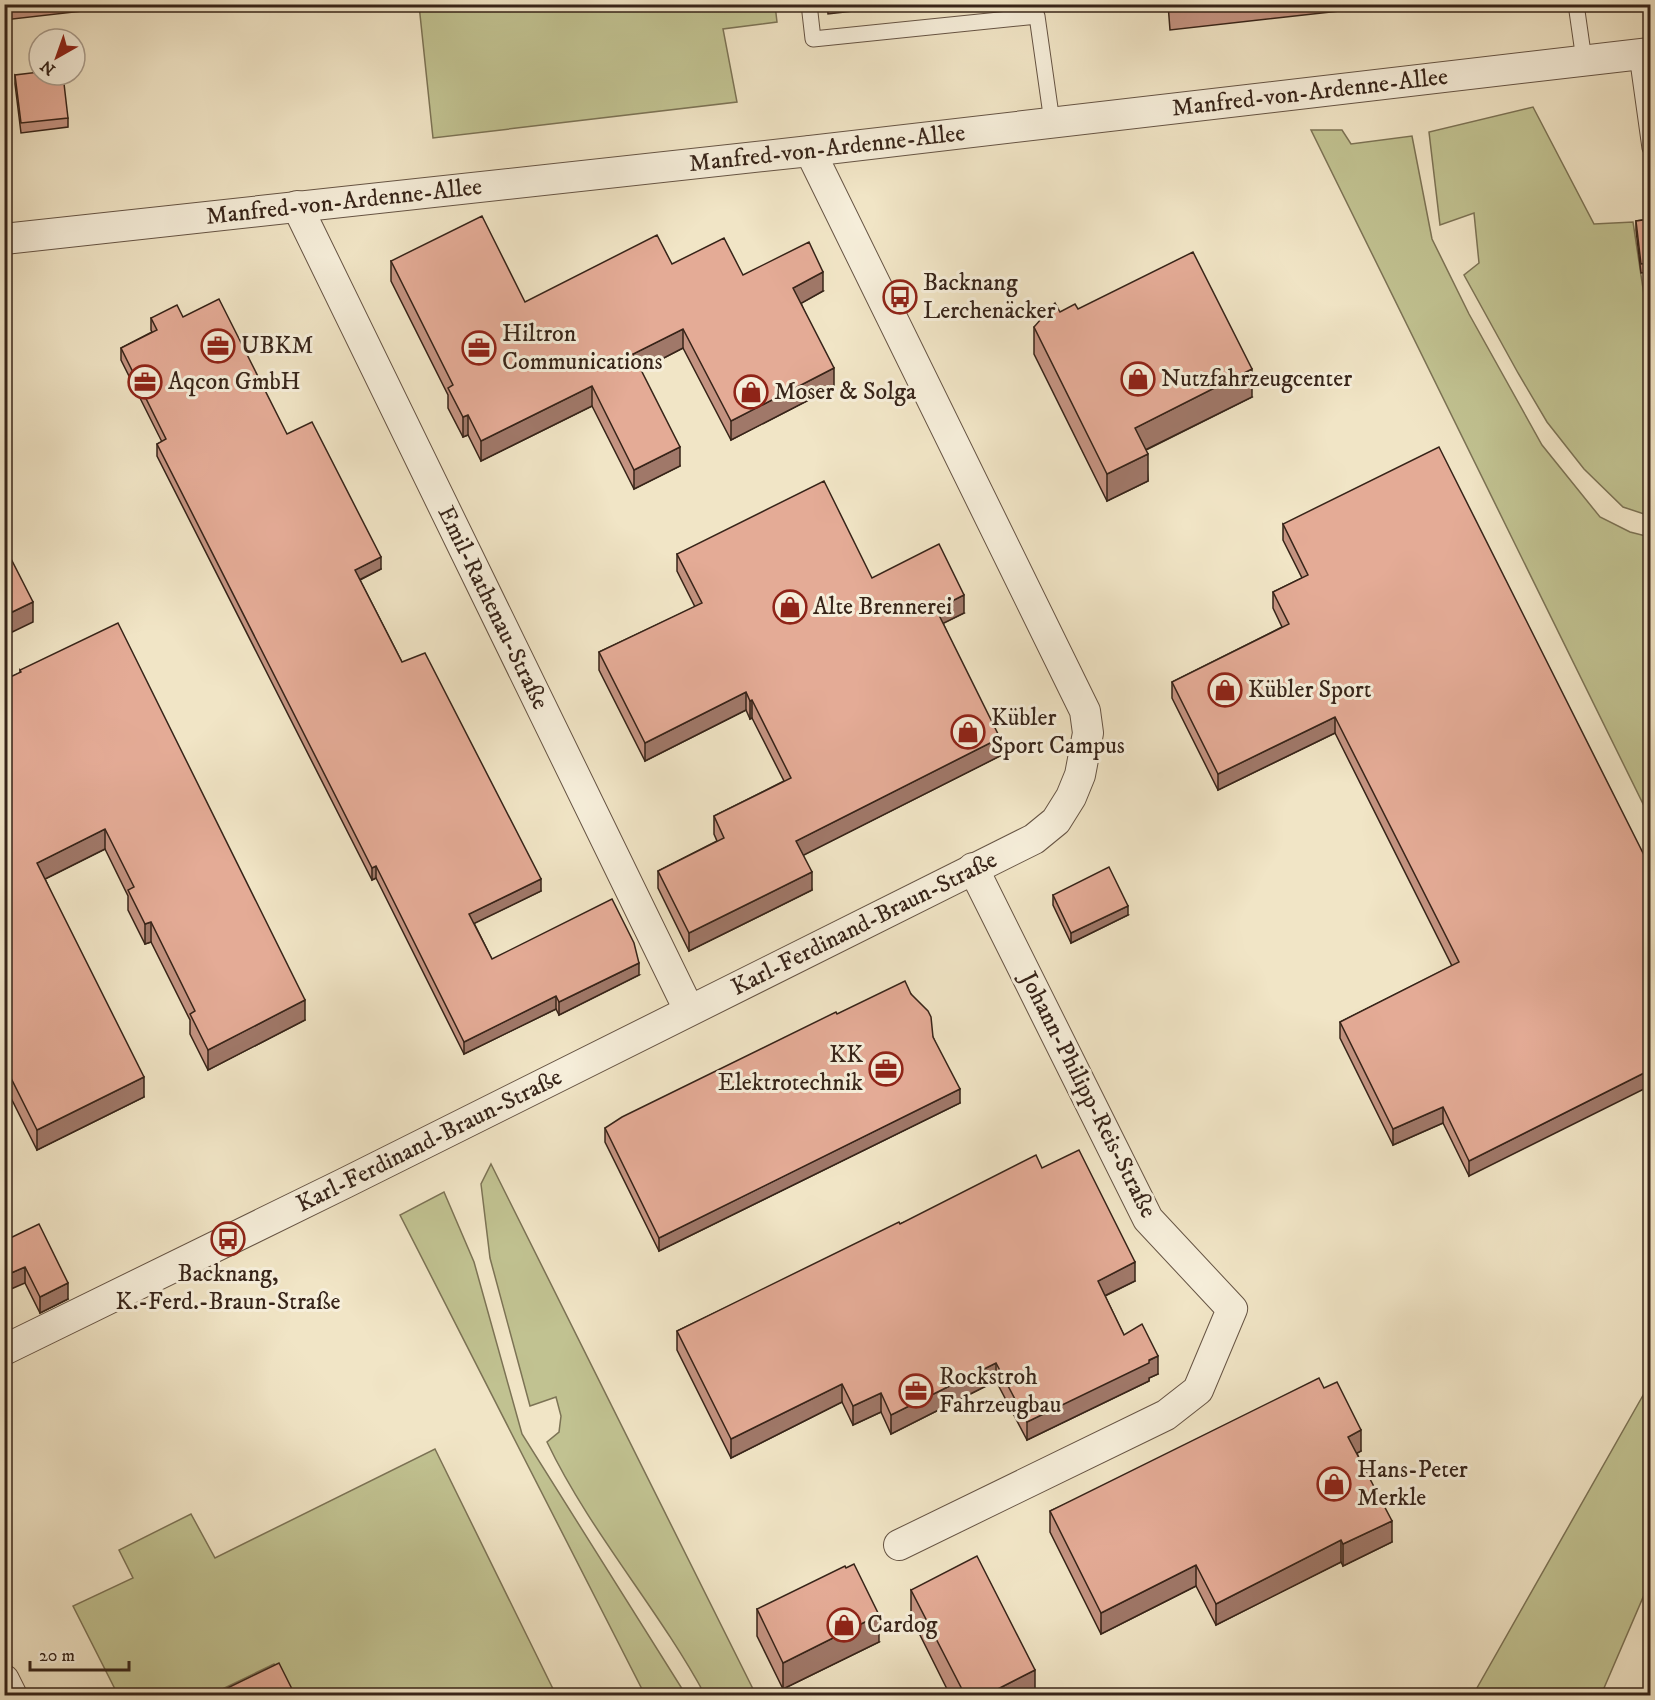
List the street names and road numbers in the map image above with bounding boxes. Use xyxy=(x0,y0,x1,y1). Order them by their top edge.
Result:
street label: Manfred-von-Ardenne-Allee xyxy=(1170,62,1450,124)
street label: Manfred-von-Ardenne-Allee xyxy=(687,118,967,179)
street label: Manfred-von-Ardenne-Allee xyxy=(204,172,484,232)
street label: Emil-Rathenau-Straße xyxy=(431,501,555,714)
street label: Karl-Ferdinand-Braun-Straße xyxy=(726,845,1002,1003)
street label: Johann-Philipp-Reis-Straße xyxy=(1012,965,1163,1223)
street label: Karl-Ferdinand-Braun-Straße xyxy=(292,1062,567,1219)

